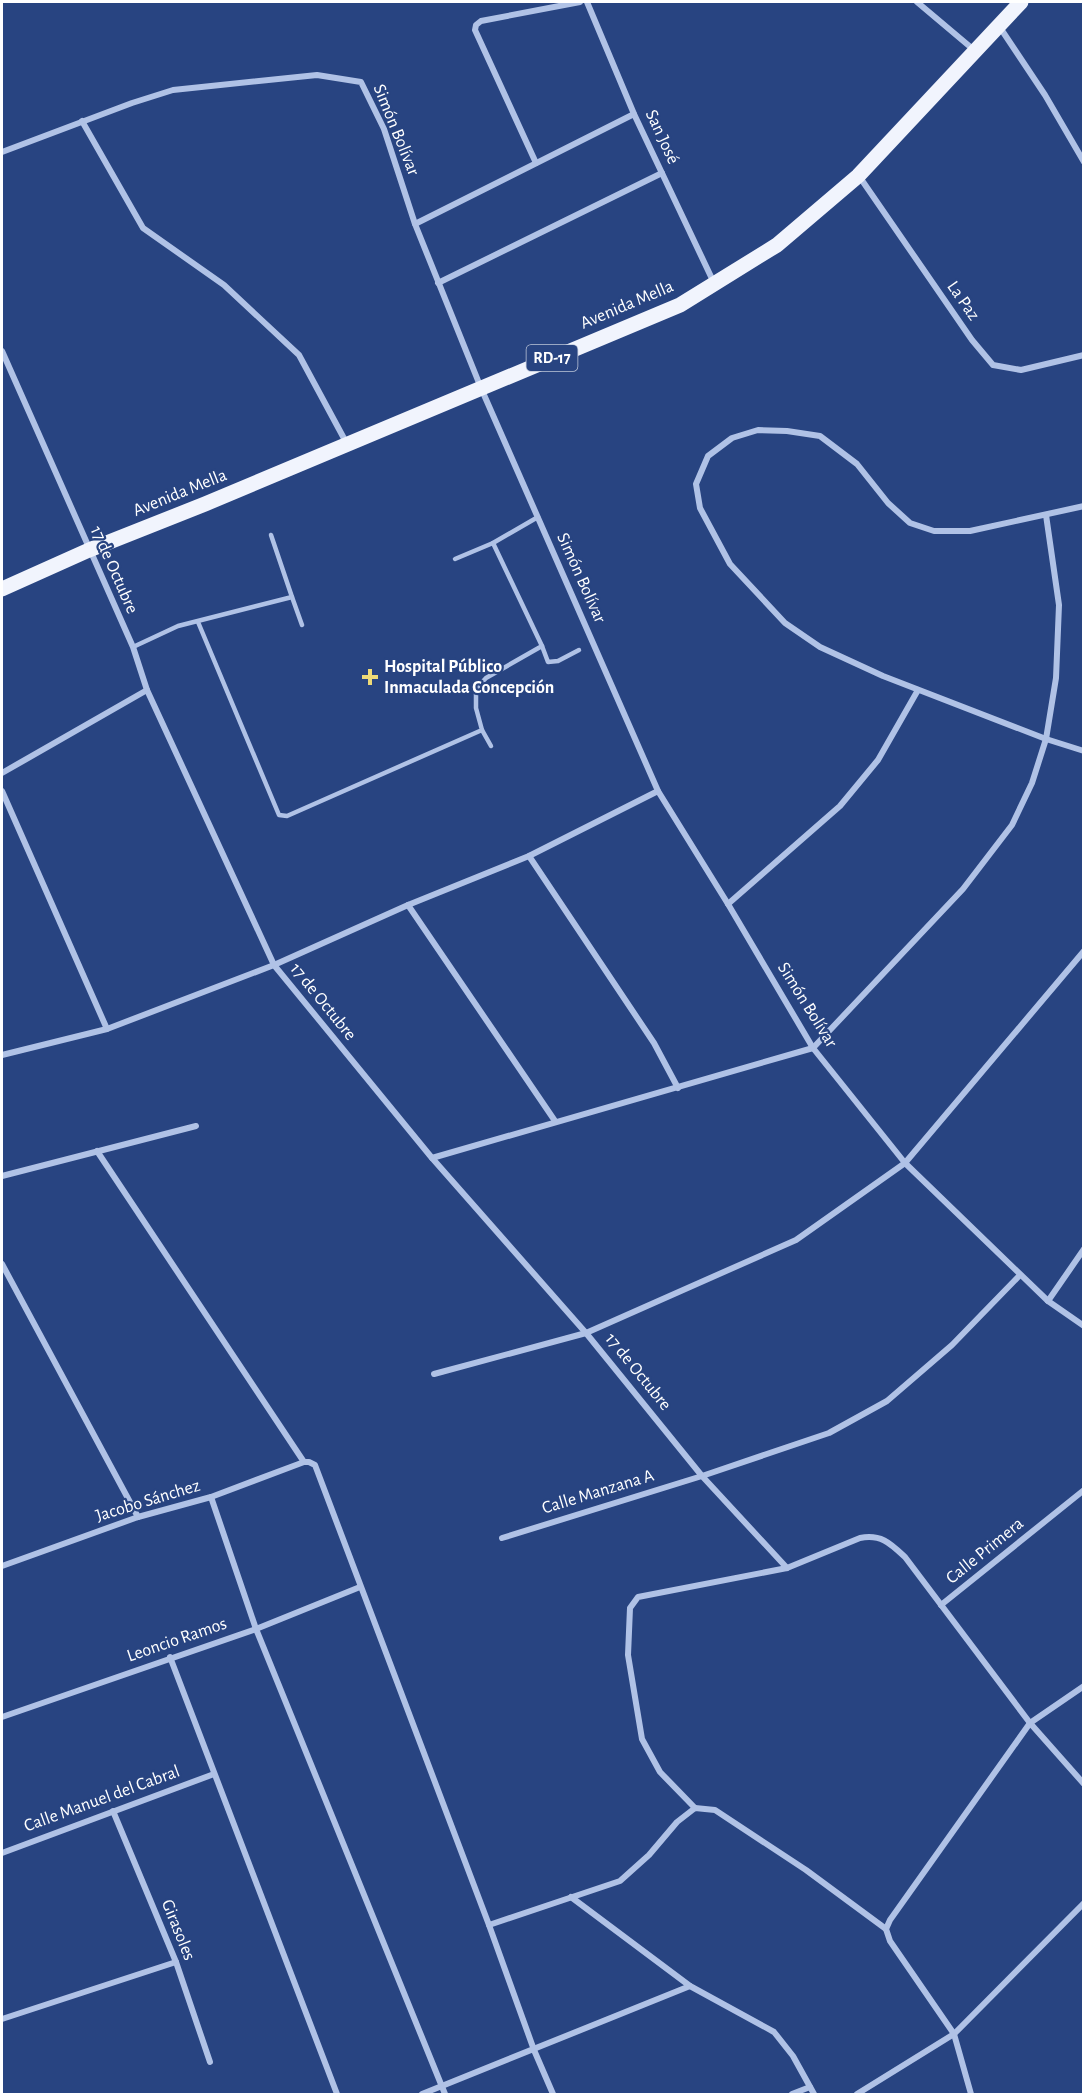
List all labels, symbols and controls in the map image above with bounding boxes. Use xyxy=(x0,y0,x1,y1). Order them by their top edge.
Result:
street label: Simón Bolívar xyxy=(370,82,422,178)
street label: San José xyxy=(642,107,682,167)
street label: Avenida Mella xyxy=(578,277,676,333)
street label: La Paz xyxy=(943,278,983,324)
road number: RD-17 xyxy=(526,345,578,371)
street label: Avenida Mella xyxy=(131,466,229,520)
street label: 17 de Octubre xyxy=(87,524,141,616)
street label: Simón Bolívar xyxy=(553,530,609,626)
place label: Hospital Público Inmaculada Concepción xyxy=(384,658,554,697)
marker: Hospital Público Inmaculada Concepción xyxy=(361,668,379,686)
street label: Simón Bolívar xyxy=(774,959,840,1051)
street label: 17 de Octubre xyxy=(287,960,359,1044)
street label: 17 de Octubre xyxy=(602,1330,674,1414)
street label: Calle Manzana A xyxy=(540,1466,657,1518)
street label: Jacobo Sánchez xyxy=(94,1477,202,1525)
street label: Calle Primera xyxy=(943,1515,1027,1587)
street label: Leoncio Ramos xyxy=(125,1615,229,1665)
street label: Calle Manuel del Cabral xyxy=(22,1762,182,1836)
street label: Girasoles xyxy=(158,1897,198,1963)

